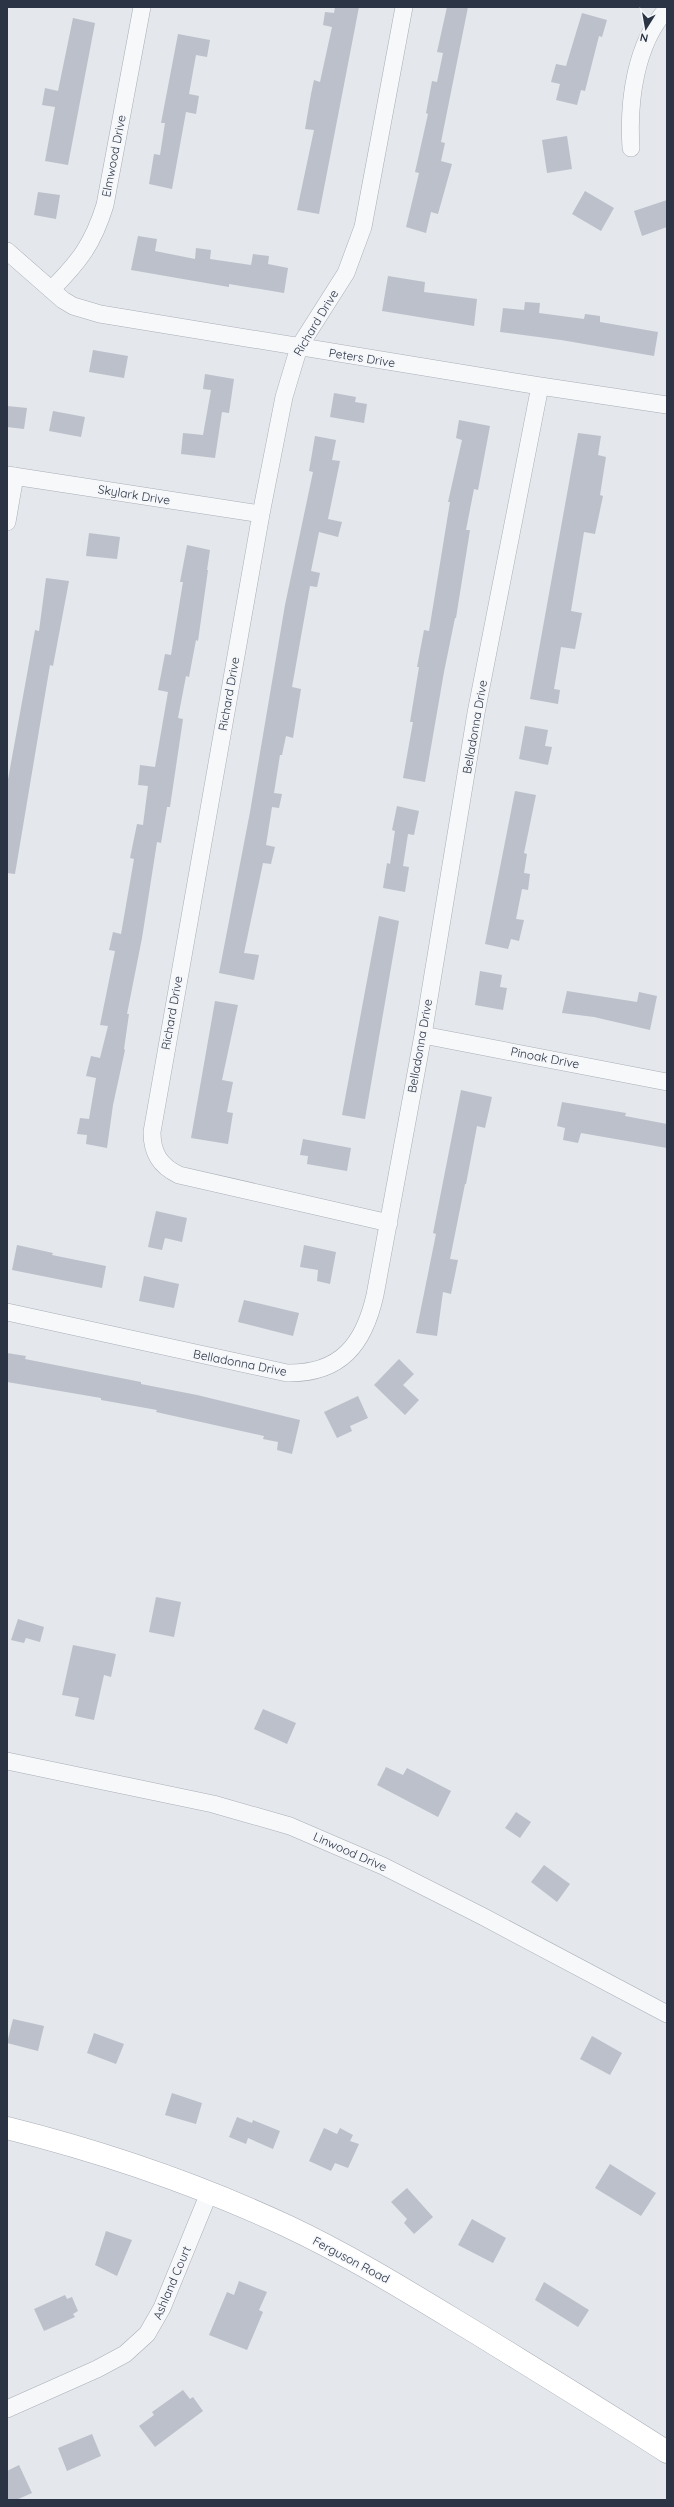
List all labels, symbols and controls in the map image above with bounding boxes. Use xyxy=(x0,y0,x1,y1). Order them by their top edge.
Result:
north arrow xyxy=(626,8,666,48)
text: N xyxy=(639,30,649,45)
street label: Elmwood Drive xyxy=(98,113,129,198)
street label: Richard Drive xyxy=(290,287,341,359)
street label: Peters Drive xyxy=(328,345,397,370)
street label: Skylark Drive xyxy=(97,481,172,508)
street label: Richard Drive xyxy=(215,656,242,732)
street label: Belladonna Drive xyxy=(459,679,490,775)
street label: Richard Drive xyxy=(158,975,185,1051)
street label: Belladonna Drive xyxy=(404,998,435,1094)
street label: Pinoak Drive xyxy=(509,1043,581,1072)
street label: Belladonna Drive xyxy=(192,1346,288,1379)
street label: Linwood Drive xyxy=(311,1829,389,1875)
street label: Ferguson Road xyxy=(310,2233,392,2286)
street label: Ashland Court xyxy=(149,2244,194,2322)

